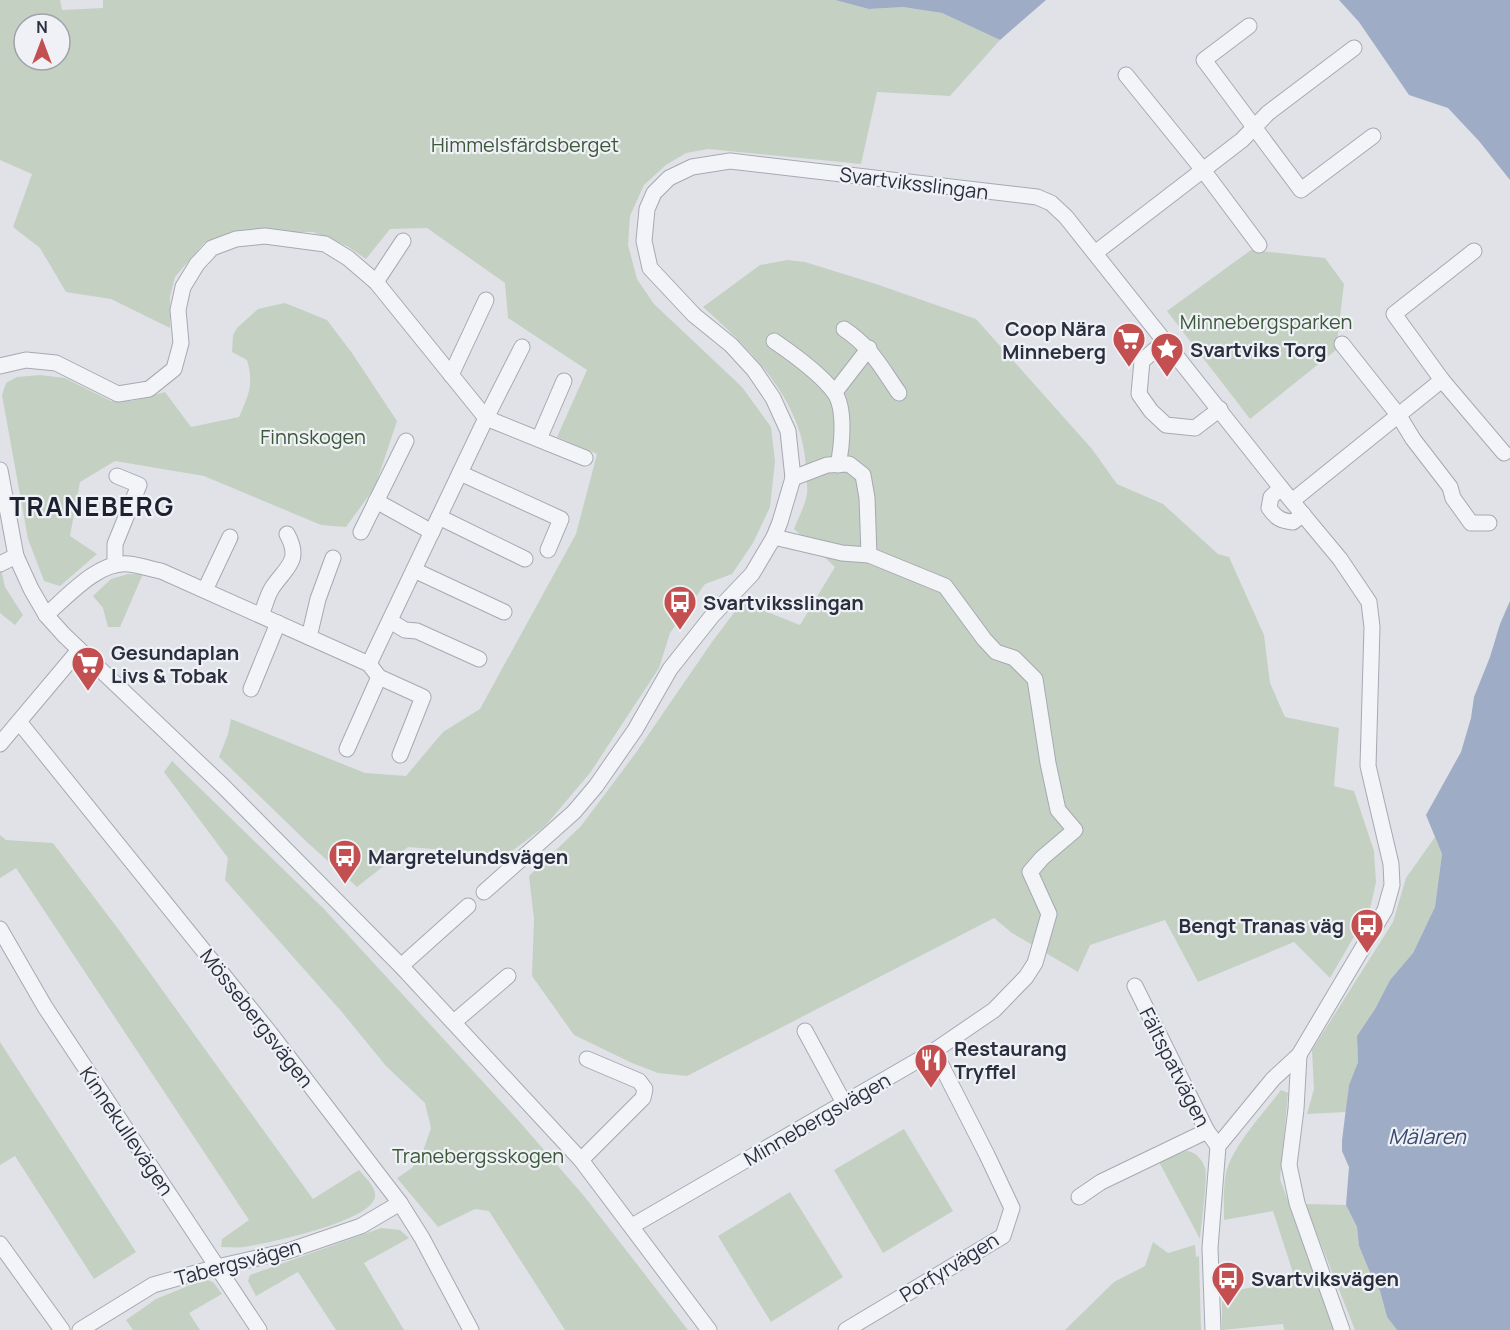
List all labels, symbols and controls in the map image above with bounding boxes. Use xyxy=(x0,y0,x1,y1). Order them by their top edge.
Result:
north arrow xyxy=(12,12,72,72)
text: N xyxy=(36,16,48,38)
park label: Himmelsfärdsberget xyxy=(431,131,619,158)
street label: Svartviksslingan xyxy=(838,160,990,206)
park label: Minnebergsparken xyxy=(1180,308,1352,335)
place label: Coop Nära Minneberg xyxy=(1002,315,1106,365)
supermarket icon: Coop Nära Minneberg xyxy=(1111,321,1147,368)
place icon: Svartviks Torg xyxy=(1149,331,1185,378)
place label: Svartviks Torg xyxy=(1190,336,1327,363)
park label: Finnskogen xyxy=(260,423,366,450)
district label: TRANEBERG xyxy=(9,488,175,524)
bus stop icon: Svartviksslingan xyxy=(662,584,698,631)
place label: Svartviksslingan xyxy=(703,589,864,616)
place label: Gesundaplan Livs & Tobak xyxy=(111,639,239,689)
supermarket icon: Gesundaplan Livs & Tobak xyxy=(70,645,106,692)
bus stop icon: Margretelundsvägen xyxy=(327,838,363,885)
place label: Margretelundsvägen xyxy=(368,843,568,870)
bus stop icon: Bengt Tranas väg xyxy=(1349,907,1385,954)
place label: Bengt Tranas väg xyxy=(1179,912,1344,939)
street label: Mössebergsvägen xyxy=(194,943,320,1093)
street label: Fältspatvägen xyxy=(1133,1003,1217,1131)
place label: Restaurang Tryffel xyxy=(954,1035,1067,1085)
restaurant icon: Restaurang Tryffel xyxy=(913,1042,949,1089)
street label: Kinnekullevägen xyxy=(74,1061,180,1201)
street label: Minnebergsvägen xyxy=(739,1066,895,1172)
water label: Mälaren xyxy=(1388,1122,1467,1150)
park label: Tranebergsskogen xyxy=(392,1142,564,1169)
street label: Porfyrvägen xyxy=(894,1226,1004,1308)
street label: Tabergsvägen xyxy=(172,1232,304,1292)
bus stop icon: Svartviksvägen xyxy=(1210,1260,1246,1307)
place label: Svartviksvägen xyxy=(1251,1265,1399,1292)

